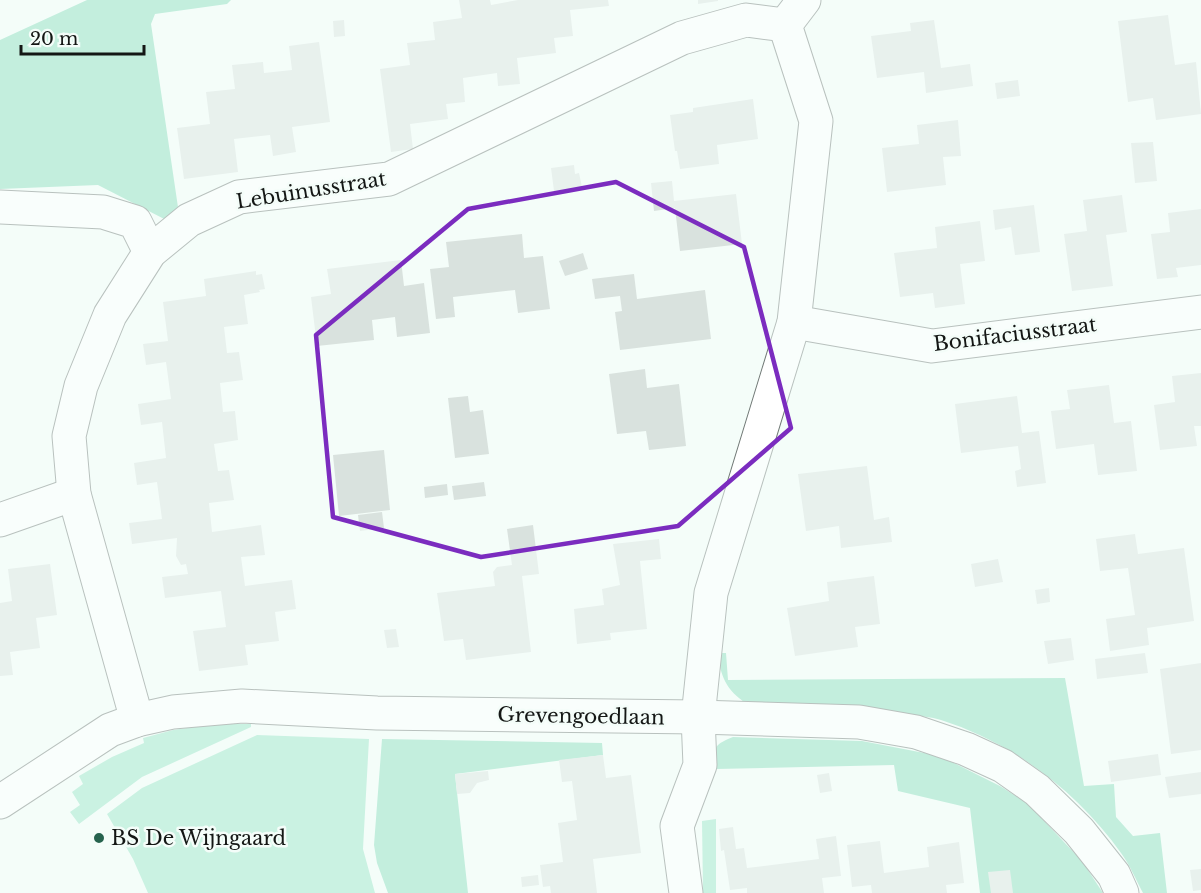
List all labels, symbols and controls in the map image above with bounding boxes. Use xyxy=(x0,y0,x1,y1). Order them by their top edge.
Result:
scale bar xyxy=(21,18,144,56)
text: 20 m xyxy=(30,28,78,50)
street label: Lebuinusstraat xyxy=(234,166,388,214)
street label: Bonifaciusstraat xyxy=(932,312,1098,356)
street label: Grevengoedlaan xyxy=(497,703,665,729)
place label: BS De Wijngaard xyxy=(111,826,286,850)
marker: BS De Wijngaard xyxy=(92,831,106,845)

